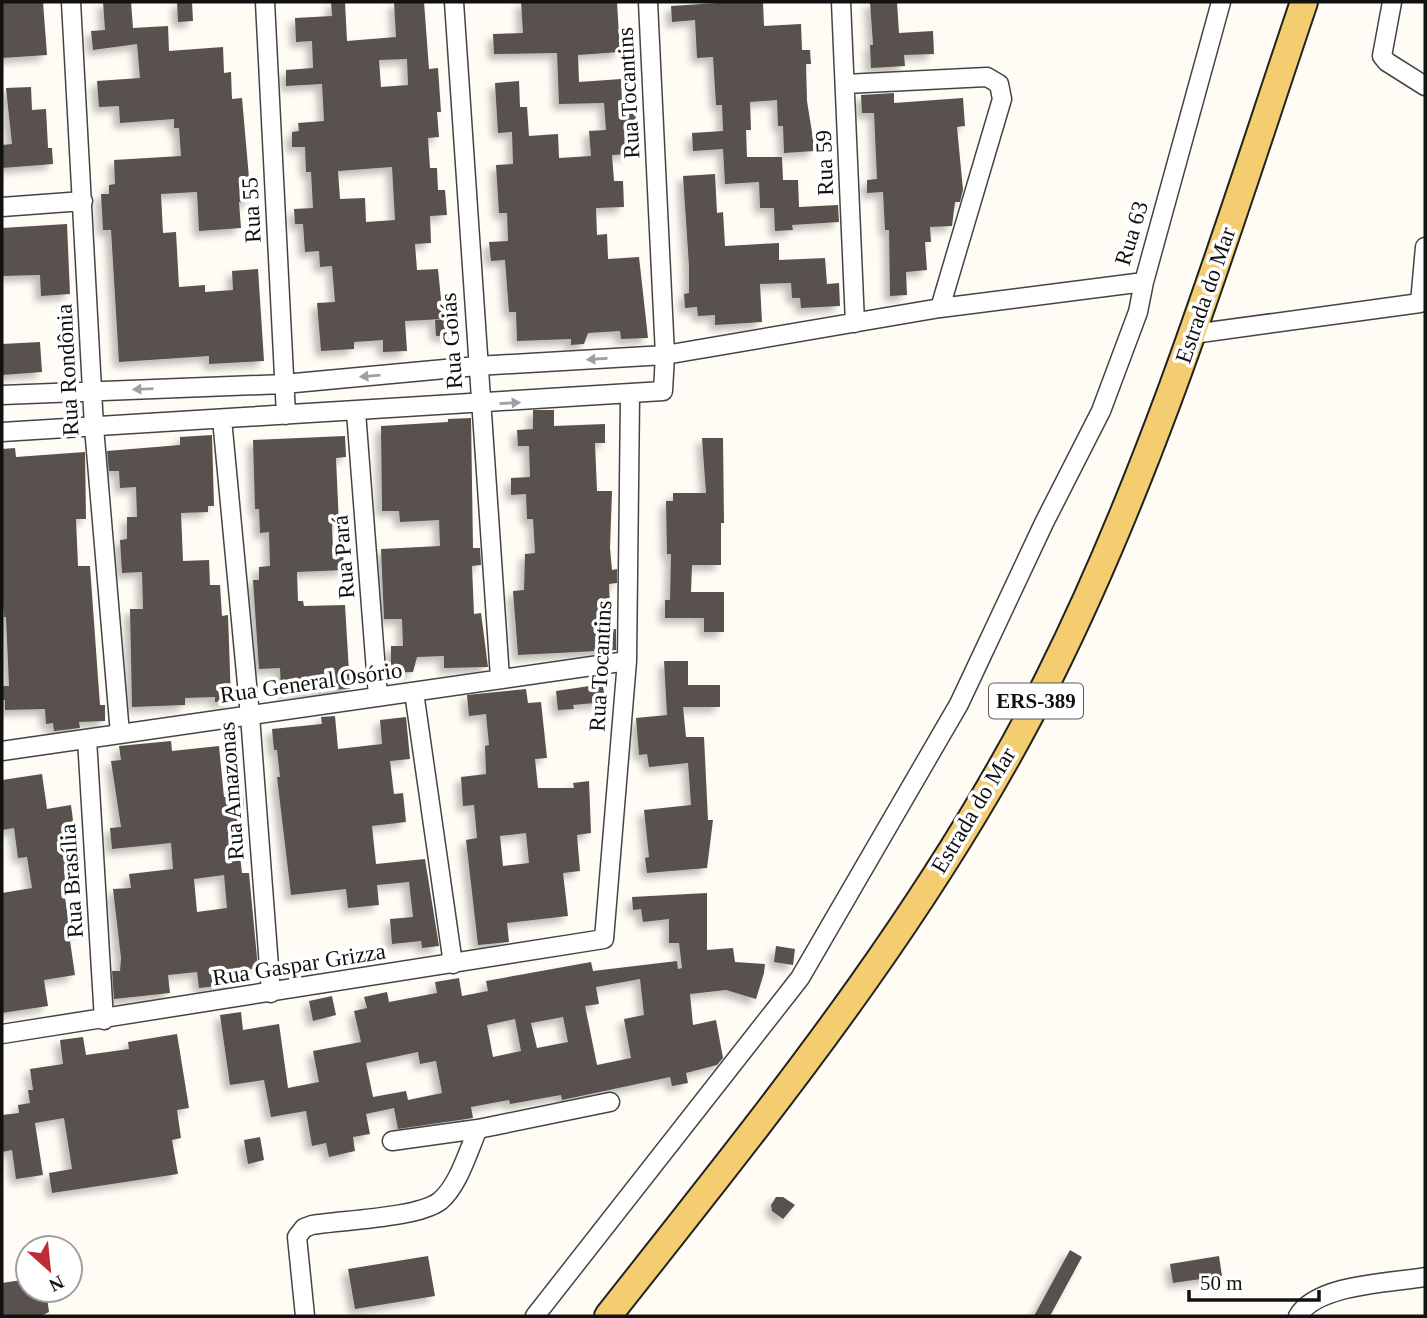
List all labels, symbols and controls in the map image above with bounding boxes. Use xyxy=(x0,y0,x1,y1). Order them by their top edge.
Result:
street label: Rua Tocantins xyxy=(613,27,644,159)
street label: Rua 59 xyxy=(811,130,838,196)
street label: Rua 55 xyxy=(237,176,266,243)
street label: Rua 63 xyxy=(1110,198,1153,268)
street label: Estrada do Mar xyxy=(1171,224,1240,366)
street label: Rua Goiás xyxy=(436,292,467,390)
street label: Rua Rondônia xyxy=(52,303,83,437)
one-way arrow xyxy=(586,354,608,365)
one-way arrow xyxy=(359,371,381,382)
one-way arrow xyxy=(132,384,154,395)
one-way arrow xyxy=(499,397,521,408)
street label: Rua Pará xyxy=(327,514,360,600)
street label: Rua Tocantins xyxy=(585,600,616,732)
street label: Rua General Osório xyxy=(218,657,404,708)
road number: ERS-389 xyxy=(989,684,1083,718)
street label: Rua Amazonas xyxy=(214,721,249,861)
street label: Estrada do Mar xyxy=(926,743,1021,877)
street label: Rua Brasília xyxy=(55,823,88,939)
street label: Rua Gaspar Grizza xyxy=(211,938,387,991)
north arrow xyxy=(14,1234,84,1304)
scale bar xyxy=(1189,1258,1318,1302)
text: N xyxy=(45,1271,67,1296)
text: 50 m xyxy=(1200,1271,1243,1295)

